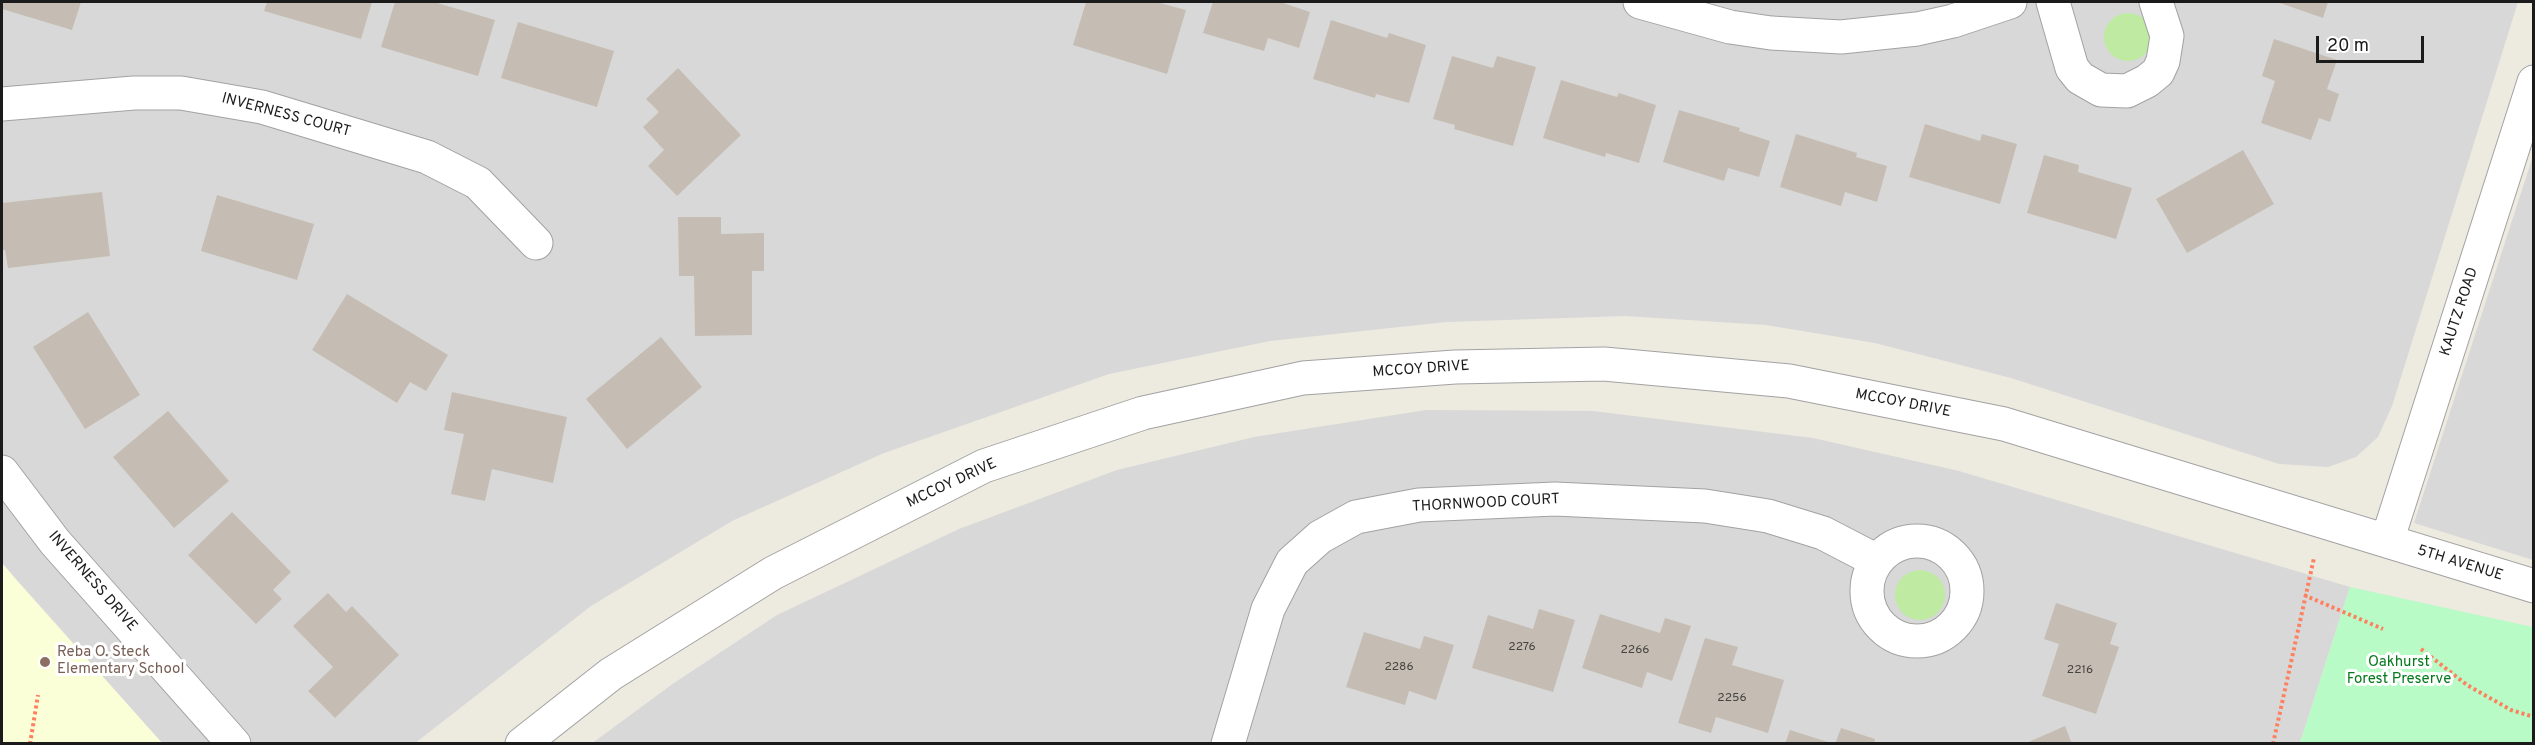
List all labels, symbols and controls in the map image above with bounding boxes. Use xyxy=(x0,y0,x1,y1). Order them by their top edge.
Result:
scale bar xyxy=(2319,24,2427,62)
text: 20 m xyxy=(2327,35,2369,58)
street label: INVERNESS COURT xyxy=(219,90,353,142)
street label: KAUTZ ROAD xyxy=(2437,265,2483,359)
street label: MCCOY DRIVE xyxy=(1372,358,1470,382)
street label: MCCOY DRIVE xyxy=(1854,386,1952,422)
street label: MCCOY DRIVE xyxy=(904,455,1000,513)
street label: THORNWOOD COURT xyxy=(1412,491,1560,517)
street label: INVERNESS DRIVE xyxy=(44,528,140,636)
street label: 5TH AVENUE xyxy=(2415,542,2505,586)
house number: 2276 xyxy=(1508,641,1536,655)
place label: Reba O. Steck Elementary School xyxy=(57,644,184,679)
house number: 2266 xyxy=(1620,644,1650,658)
park label: Oakhurst Forest Preserve xyxy=(2347,654,2451,689)
marker: Reba O. Steck Elementary School xyxy=(38,655,52,669)
house number: 2286 xyxy=(1384,661,1414,675)
house number: 2216 xyxy=(2067,664,2093,678)
house number: 2256 xyxy=(1717,692,1747,706)

